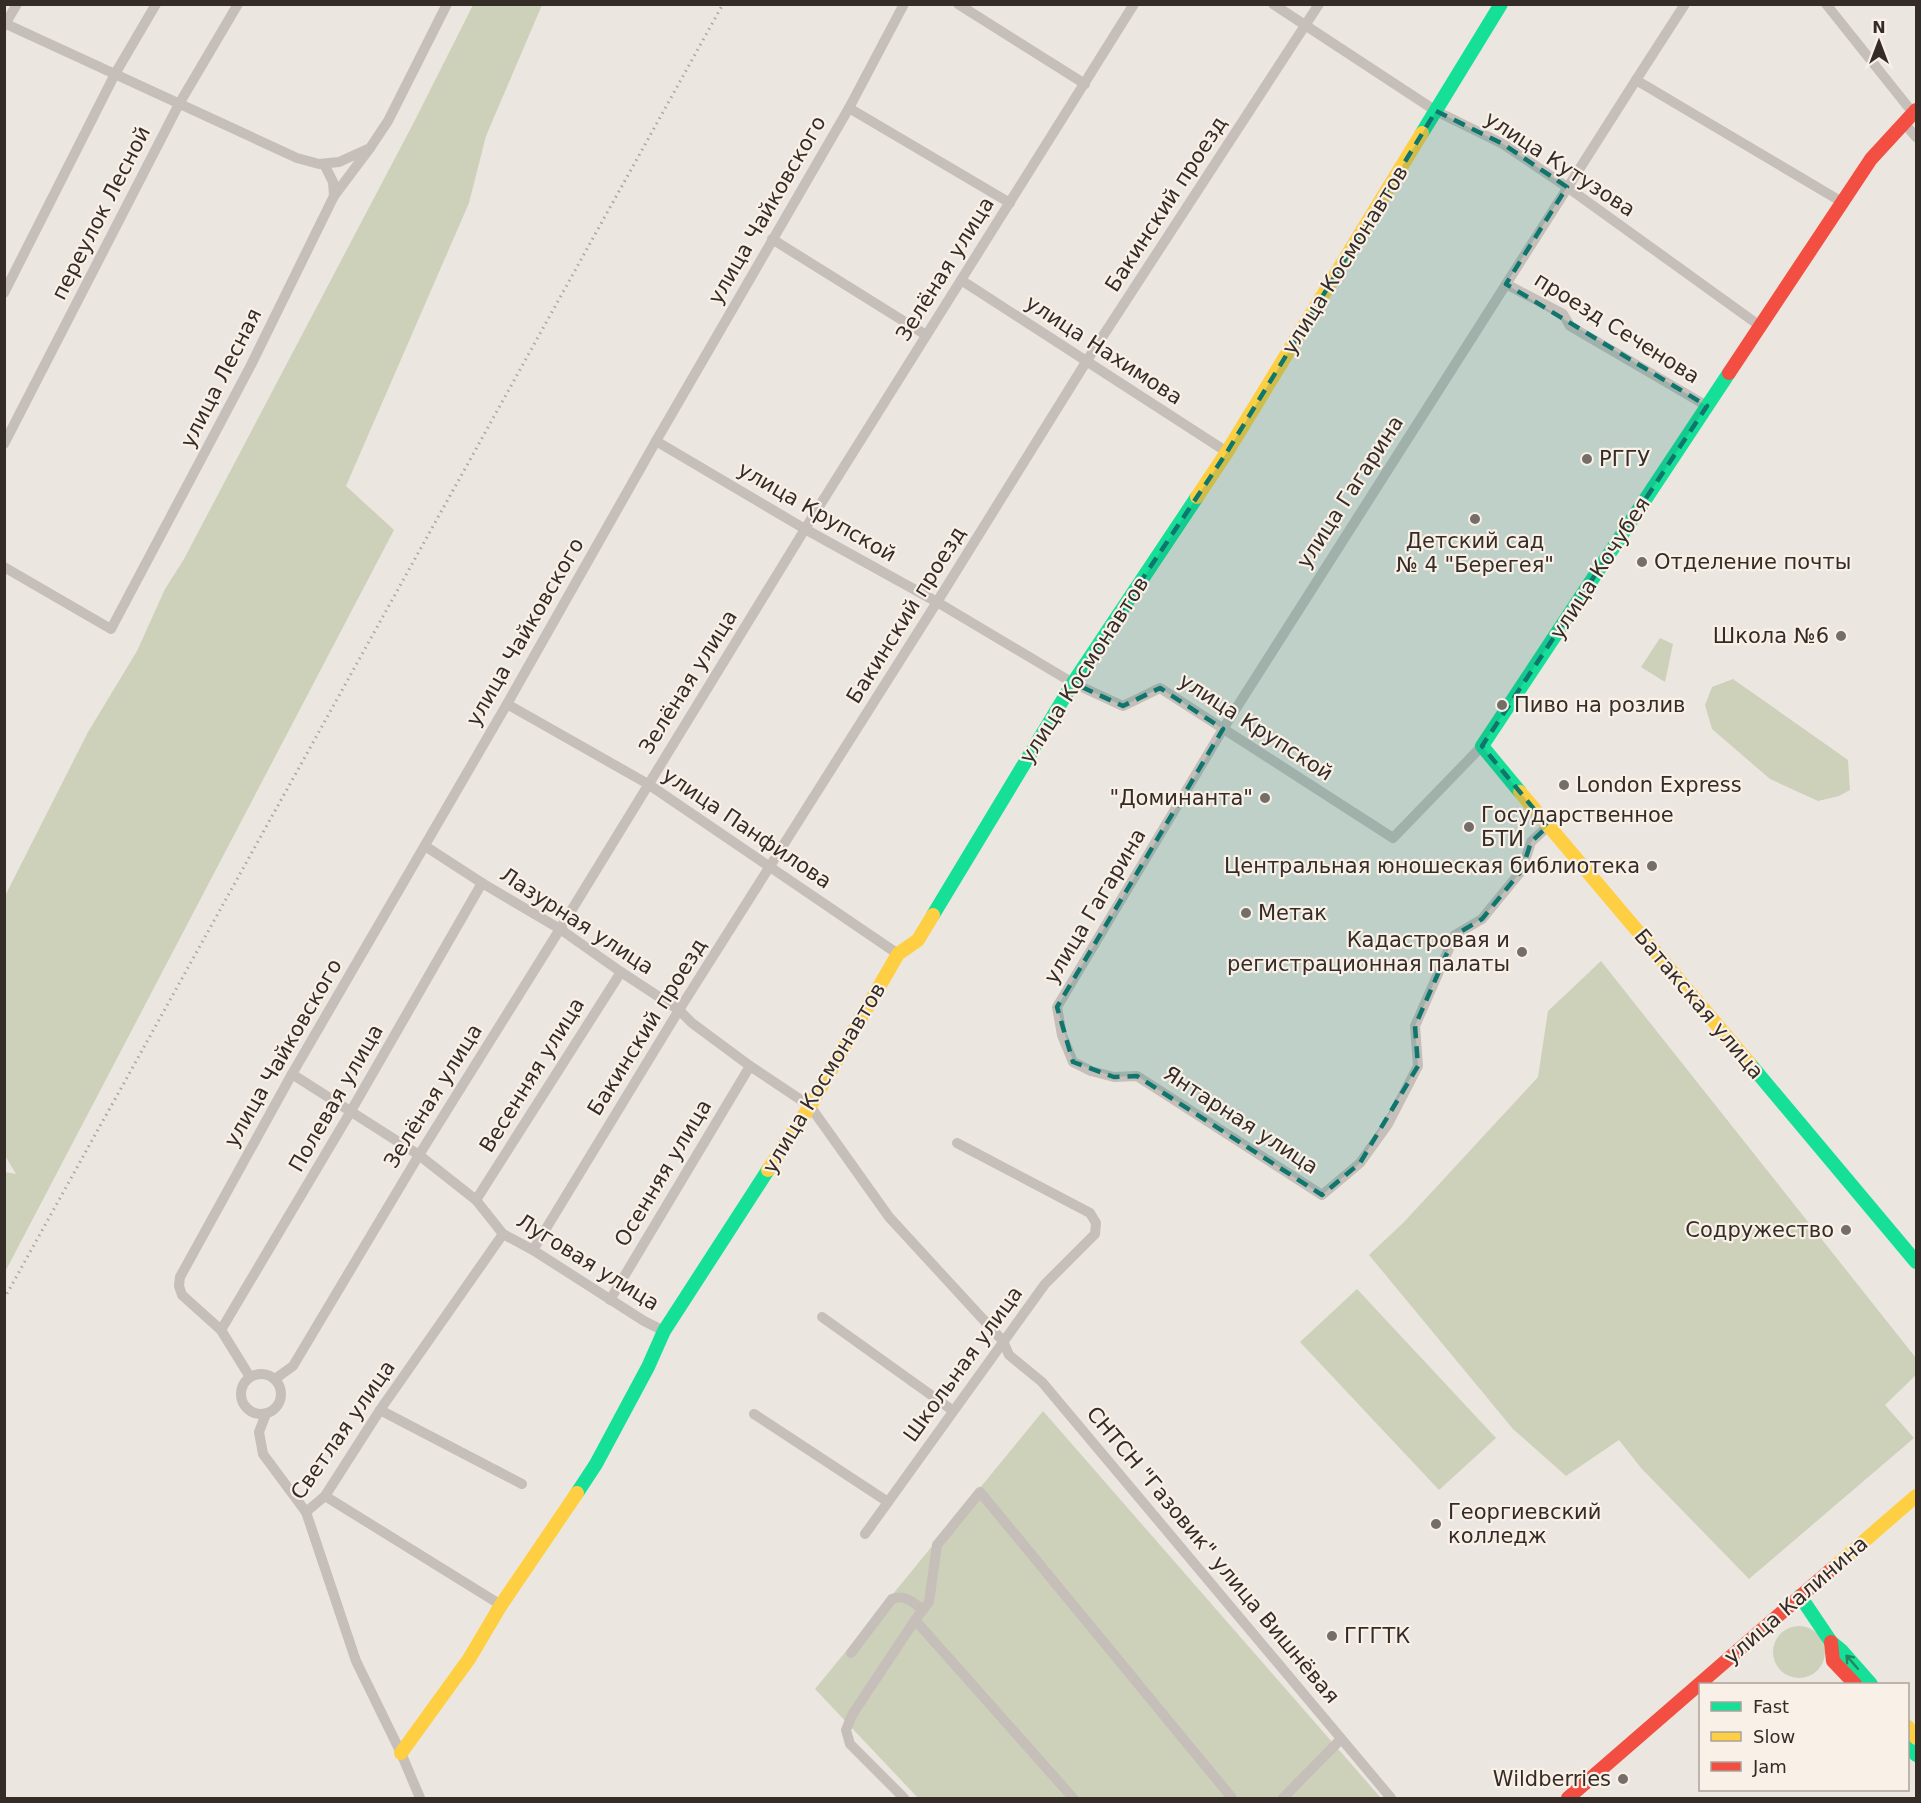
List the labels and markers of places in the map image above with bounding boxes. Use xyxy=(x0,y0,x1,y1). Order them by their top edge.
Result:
place label: РГГУ xyxy=(1599,447,1650,471)
marker: РГГУ xyxy=(1580,452,1594,466)
marker: Детский сад № 4 "Берегея" xyxy=(1468,512,1482,526)
place label: Детский сад № 4 "Берегея" xyxy=(1396,529,1554,577)
place label: Отделение почты xyxy=(1654,550,1851,574)
marker: Отделение почты xyxy=(1635,555,1649,569)
place label: Школа №6 xyxy=(1713,624,1829,648)
marker: Школа №6 xyxy=(1834,629,1848,643)
place label: Пиво на розлив xyxy=(1514,693,1685,717)
marker: Пиво на розлив xyxy=(1495,698,1509,712)
place label: London Express xyxy=(1576,773,1742,797)
marker: London Express xyxy=(1557,778,1571,792)
place label: "Доминанта" xyxy=(1110,786,1253,810)
marker: "Доминанта" xyxy=(1258,791,1272,805)
place label: Государственное БТИ xyxy=(1481,803,1674,851)
marker: Государственное БТИ xyxy=(1462,820,1476,834)
place label: Центральная юношеская библиотека xyxy=(1224,854,1640,878)
marker: Центральная юношеская библиотека xyxy=(1645,859,1659,873)
place label: Метак xyxy=(1258,901,1327,925)
marker: Метак xyxy=(1239,906,1253,920)
place label: Кадастровая и регистрационная палаты xyxy=(1227,928,1510,976)
marker: Кадастровая и регистрационная палаты xyxy=(1515,945,1529,959)
place label: Содружество xyxy=(1685,1218,1834,1242)
marker: Содружество xyxy=(1839,1223,1853,1237)
place label: Георгиевский колледж xyxy=(1448,1500,1601,1548)
marker: Георгиевский колледж xyxy=(1429,1517,1443,1531)
place label: ГГГТК xyxy=(1344,1624,1410,1648)
marker: ГГГТК xyxy=(1325,1629,1339,1643)
place label: Wildberries xyxy=(1493,1767,1611,1791)
marker: Wildberries xyxy=(1616,1772,1630,1786)

